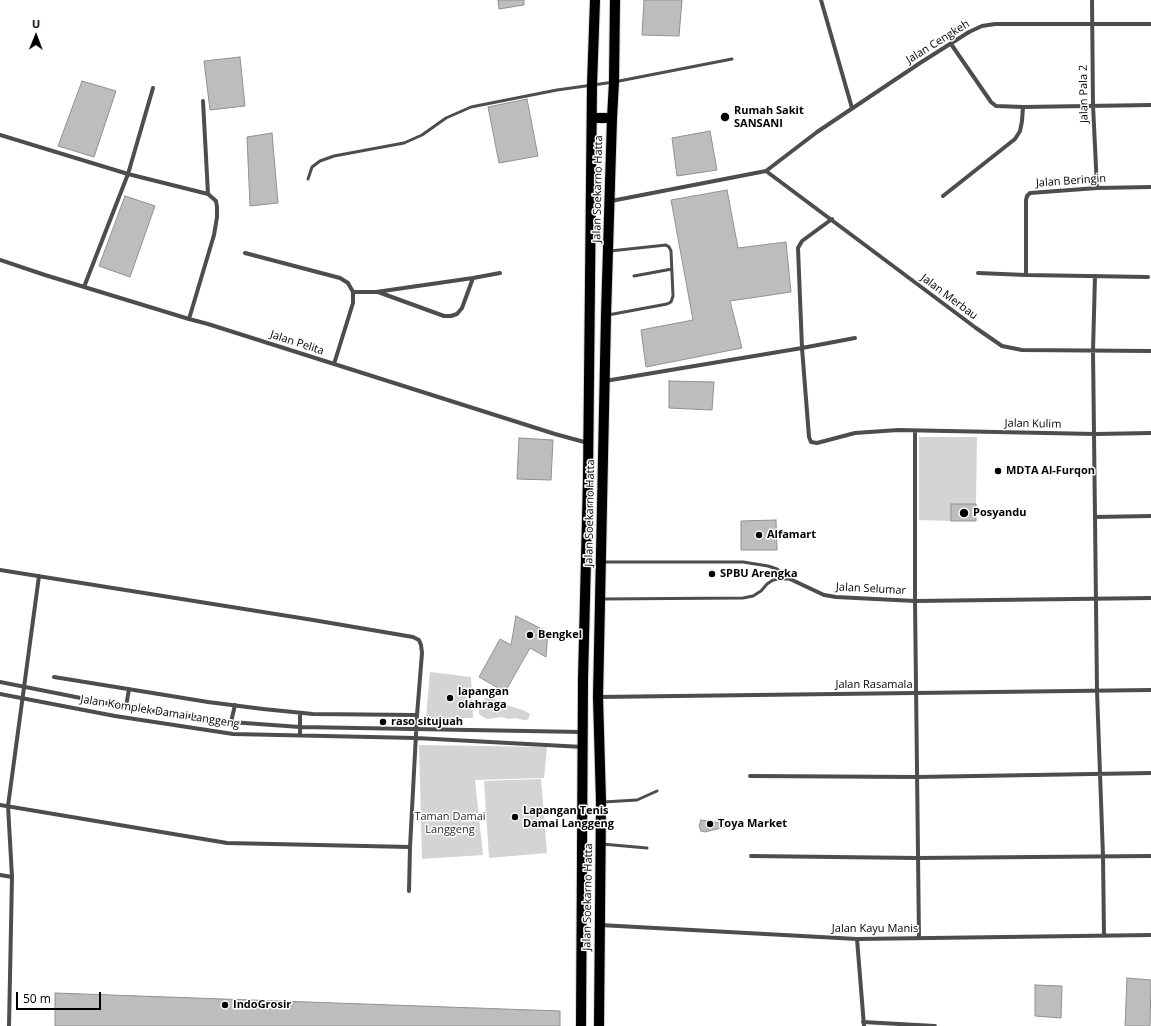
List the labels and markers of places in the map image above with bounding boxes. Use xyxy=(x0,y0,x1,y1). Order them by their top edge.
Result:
place label: Rumah Sakit SANSANI xyxy=(734,104,804,130)
marker: Rumah Sakit SANSANI xyxy=(719,111,731,123)
place label: MDTA Al-Furqon xyxy=(1006,464,1095,478)
marker: MDTA Al-Furqon xyxy=(993,466,1003,476)
place label: Posyandu xyxy=(973,506,1027,520)
marker: Posyandu xyxy=(958,507,970,519)
place label: Alfamart xyxy=(767,528,816,542)
marker: Alfamart xyxy=(754,530,764,540)
place label: SPBU Arengka xyxy=(720,567,798,581)
marker: SPBU Arengka xyxy=(707,569,717,579)
place label: Bengkel xyxy=(538,628,582,642)
marker: Bengkel xyxy=(525,630,535,640)
place label: lapangan olahraga xyxy=(458,685,509,711)
marker: lapangan olahraga xyxy=(445,693,455,703)
place label: raso situjuah xyxy=(391,715,463,729)
marker: raso situjuah xyxy=(378,717,388,727)
place label: Lapangan Tenis Damai Langgeng xyxy=(523,804,614,830)
marker: Lapangan Tenis Damai Langgeng xyxy=(510,812,520,822)
place label: Toya Market xyxy=(718,817,787,831)
marker: Toya Market xyxy=(705,819,715,829)
place label: IndoGrosir xyxy=(233,998,291,1012)
marker: IndoGrosir xyxy=(220,1000,230,1010)

